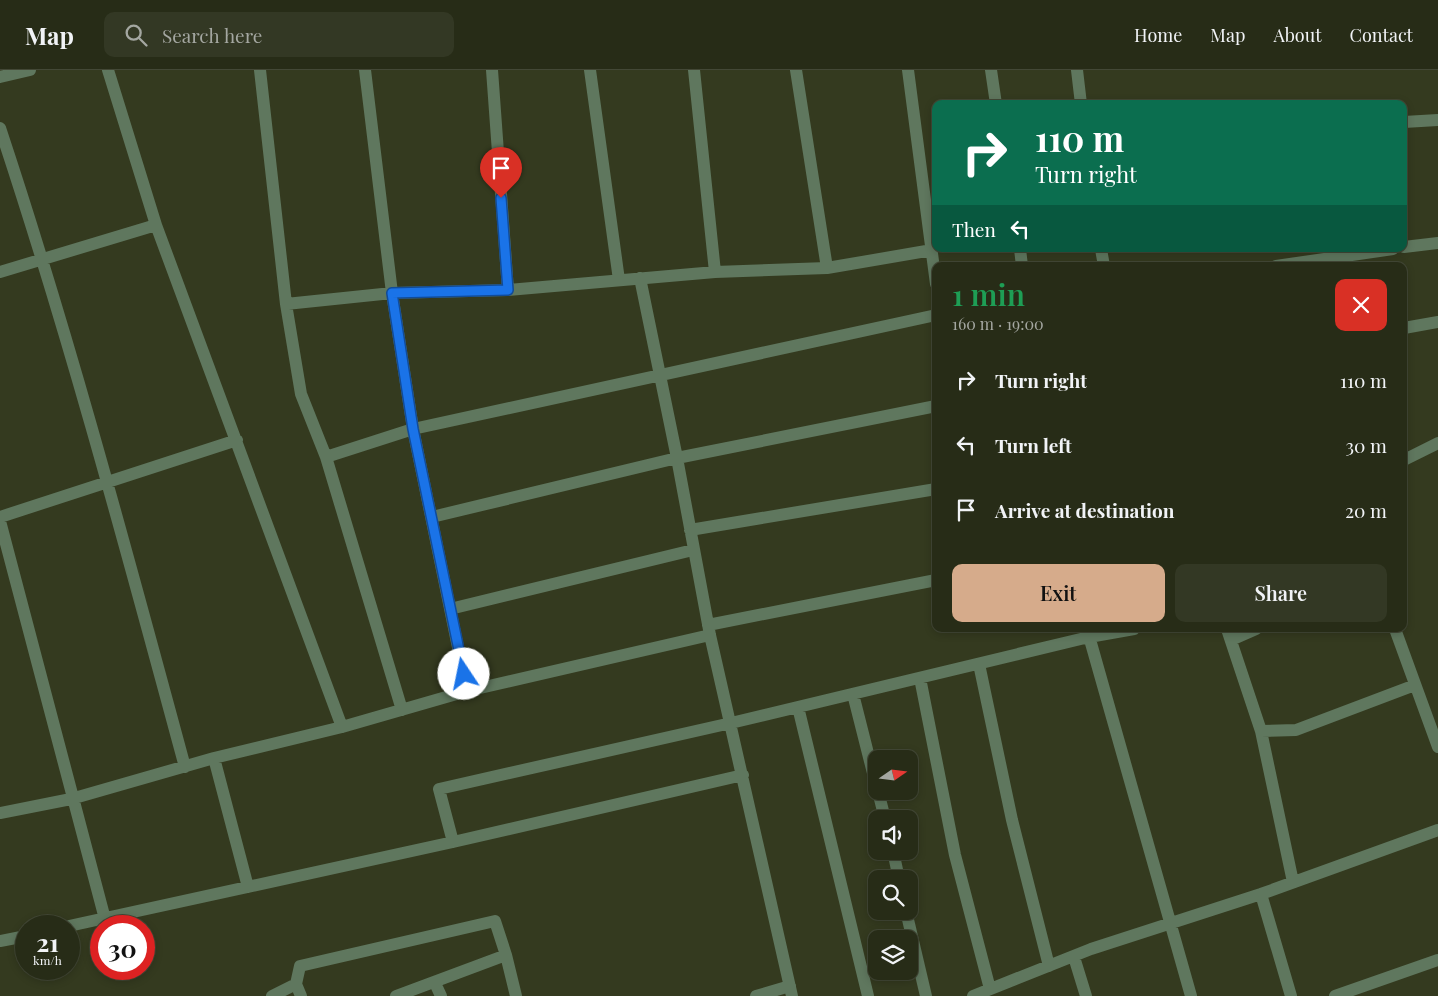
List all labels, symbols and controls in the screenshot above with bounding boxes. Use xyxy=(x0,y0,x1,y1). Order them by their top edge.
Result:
search box xyxy=(104,12,454,57)
text: Map xyxy=(25,19,74,51)
icon: search xyxy=(122,21,150,49)
text: Search here xyxy=(162,22,262,48)
text: Home xyxy=(1134,23,1182,47)
text: Map xyxy=(1210,23,1245,47)
text: About xyxy=(1273,23,1322,47)
text: Contact xyxy=(1350,23,1413,47)
text: 110 m xyxy=(1035,114,1124,161)
icon: right xyxy=(952,120,1017,185)
pin xyxy=(480,147,522,198)
icon: arrive xyxy=(487,154,515,182)
text: Turn right xyxy=(1035,159,1137,189)
icon: left xyxy=(1006,215,1034,243)
text: Then xyxy=(952,216,996,242)
text: 1 min xyxy=(952,274,1025,314)
button: close xyxy=(1335,279,1387,331)
text: 160 m · 19:00 xyxy=(952,313,1044,334)
icon: right xyxy=(952,366,980,394)
text: Turn right xyxy=(995,367,1087,393)
text: 110 m xyxy=(1340,367,1387,393)
icon: left xyxy=(952,431,980,459)
text: Turn left xyxy=(995,432,1072,458)
text: 30 m xyxy=(1345,432,1387,458)
icon: arrive xyxy=(952,496,980,524)
text: Arrive at destination xyxy=(995,497,1175,523)
text: 20 m xyxy=(1345,497,1387,523)
button: Exit xyxy=(952,564,1165,622)
button: Share xyxy=(1175,564,1387,622)
position arrow xyxy=(437,647,489,699)
north arrow xyxy=(868,750,918,800)
map controls xyxy=(868,750,918,980)
button: sound xyxy=(868,810,918,860)
button: search xyxy=(868,870,918,920)
speed limit sign: 30 xyxy=(90,915,155,980)
text: 21 xyxy=(36,925,59,958)
button: layers xyxy=(868,930,918,980)
text: km/h xyxy=(33,952,62,968)

